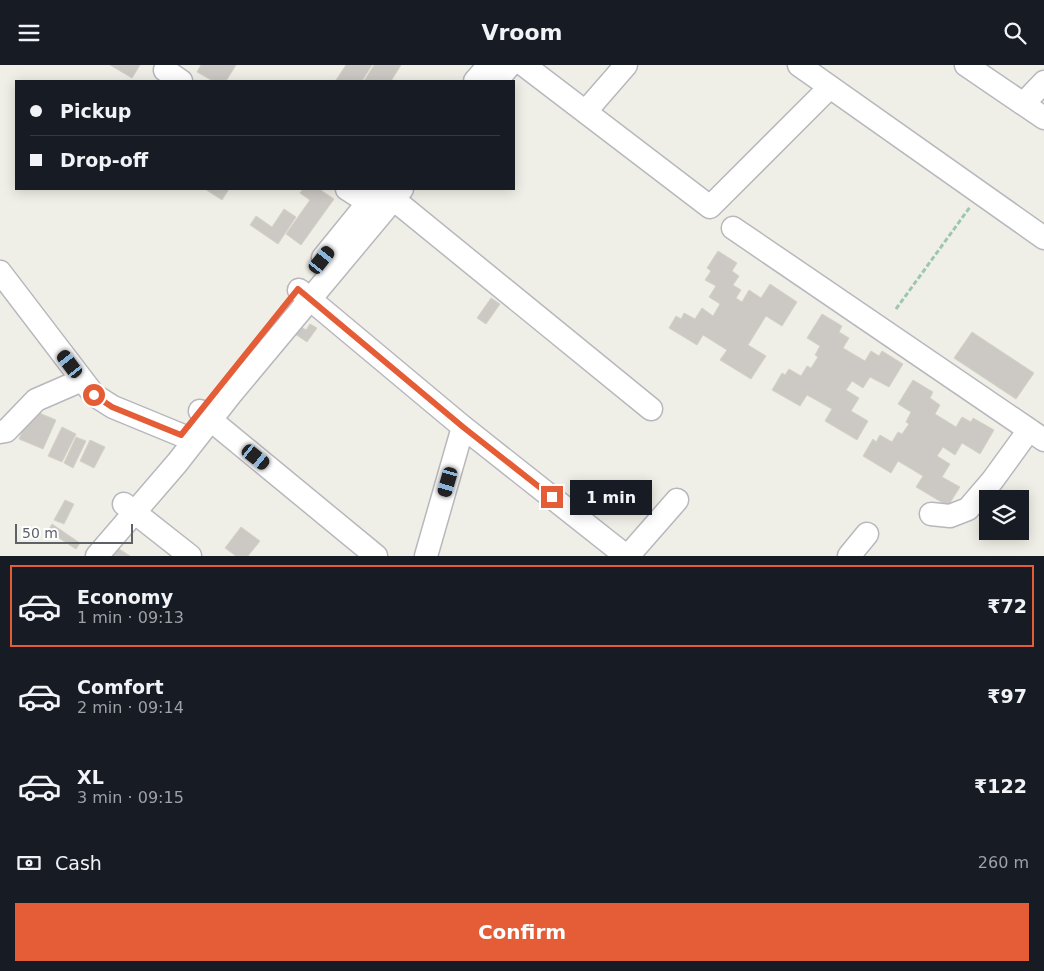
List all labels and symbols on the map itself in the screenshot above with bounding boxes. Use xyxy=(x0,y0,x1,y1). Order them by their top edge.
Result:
car xyxy=(306,244,337,276)
car xyxy=(54,348,85,380)
route start xyxy=(83,384,105,406)
car xyxy=(239,442,272,472)
car xyxy=(436,466,459,498)
callout: 1 min xyxy=(570,479,652,515)
route end xyxy=(541,486,563,508)
scale bar xyxy=(15,521,132,544)

